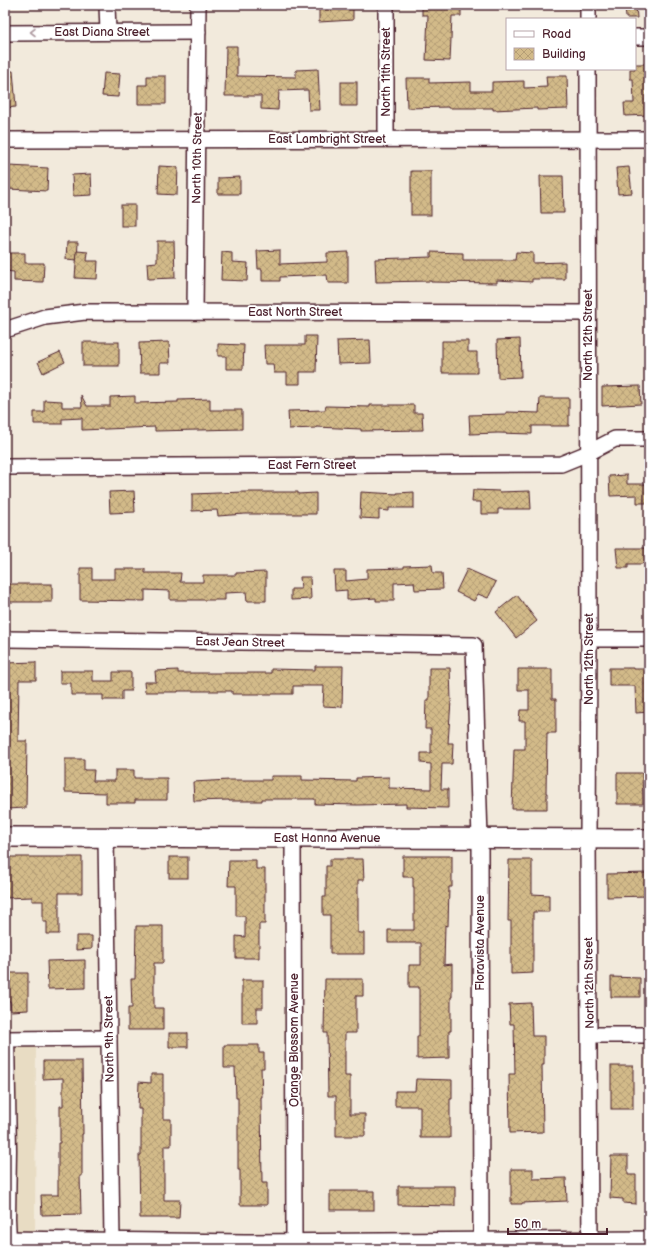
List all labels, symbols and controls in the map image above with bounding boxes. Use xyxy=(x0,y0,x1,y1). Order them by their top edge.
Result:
legend xyxy=(506,18,636,70)
street label: East Diana Street xyxy=(54,25,150,40)
street label: North 11th Street xyxy=(379,27,394,117)
text: Road xyxy=(542,27,571,42)
one-way arrow xyxy=(30,28,36,36)
text: Building xyxy=(542,47,586,62)
street label: North 10th Street xyxy=(189,112,206,204)
street label: East Lambright Street xyxy=(268,132,386,147)
street label: North 12th Street xyxy=(581,289,596,381)
street label: East North Street xyxy=(248,305,342,320)
street label: East Fern Street xyxy=(268,458,357,473)
street label: North 12th Street xyxy=(582,613,597,705)
street label: East Jean Street xyxy=(195,634,285,651)
street label: East Hanna Avenue xyxy=(274,831,380,846)
street label: Floravista Avenue xyxy=(473,895,488,991)
street label: North 12th Street xyxy=(581,937,598,1029)
street label: Orange Blossom Avenue xyxy=(287,973,302,1107)
street label: North 9th Street xyxy=(101,995,118,1083)
scale bar xyxy=(508,1210,607,1236)
text: 50 m xyxy=(514,1217,541,1232)

